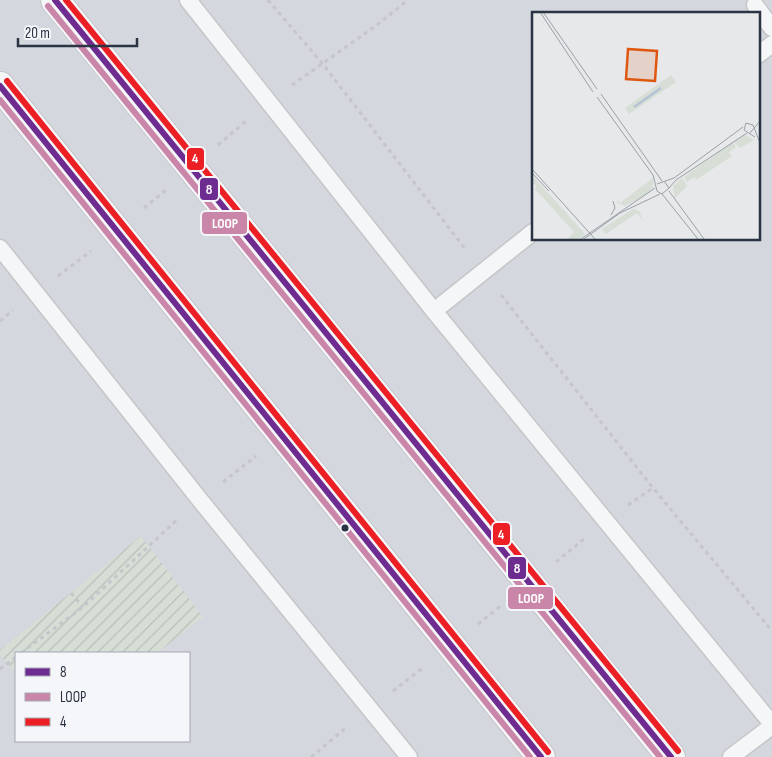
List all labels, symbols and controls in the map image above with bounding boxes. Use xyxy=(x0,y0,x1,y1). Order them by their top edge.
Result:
inset map xyxy=(532,12,760,240)
scale bar xyxy=(18,15,136,47)
text: 20 m xyxy=(25,24,50,43)
line badge: 4 xyxy=(186,147,205,171)
text: 4 xyxy=(192,150,199,167)
line badge: 8 xyxy=(199,177,219,201)
text: 8 xyxy=(206,181,213,198)
line badge: LOOP xyxy=(201,211,248,235)
text: LOOP xyxy=(212,215,238,232)
line badge: 4 xyxy=(492,522,511,546)
unlabelled marker xyxy=(340,523,350,533)
text: 4 xyxy=(498,526,505,543)
line badge: 8 xyxy=(507,556,527,580)
text: 8 xyxy=(514,560,521,577)
line badge: LOOP xyxy=(507,586,554,610)
text: LOOP xyxy=(518,590,544,607)
legend xyxy=(15,652,190,742)
text: 8 xyxy=(60,663,67,682)
text: LOOP xyxy=(60,688,86,707)
text: 4 xyxy=(60,713,66,732)

